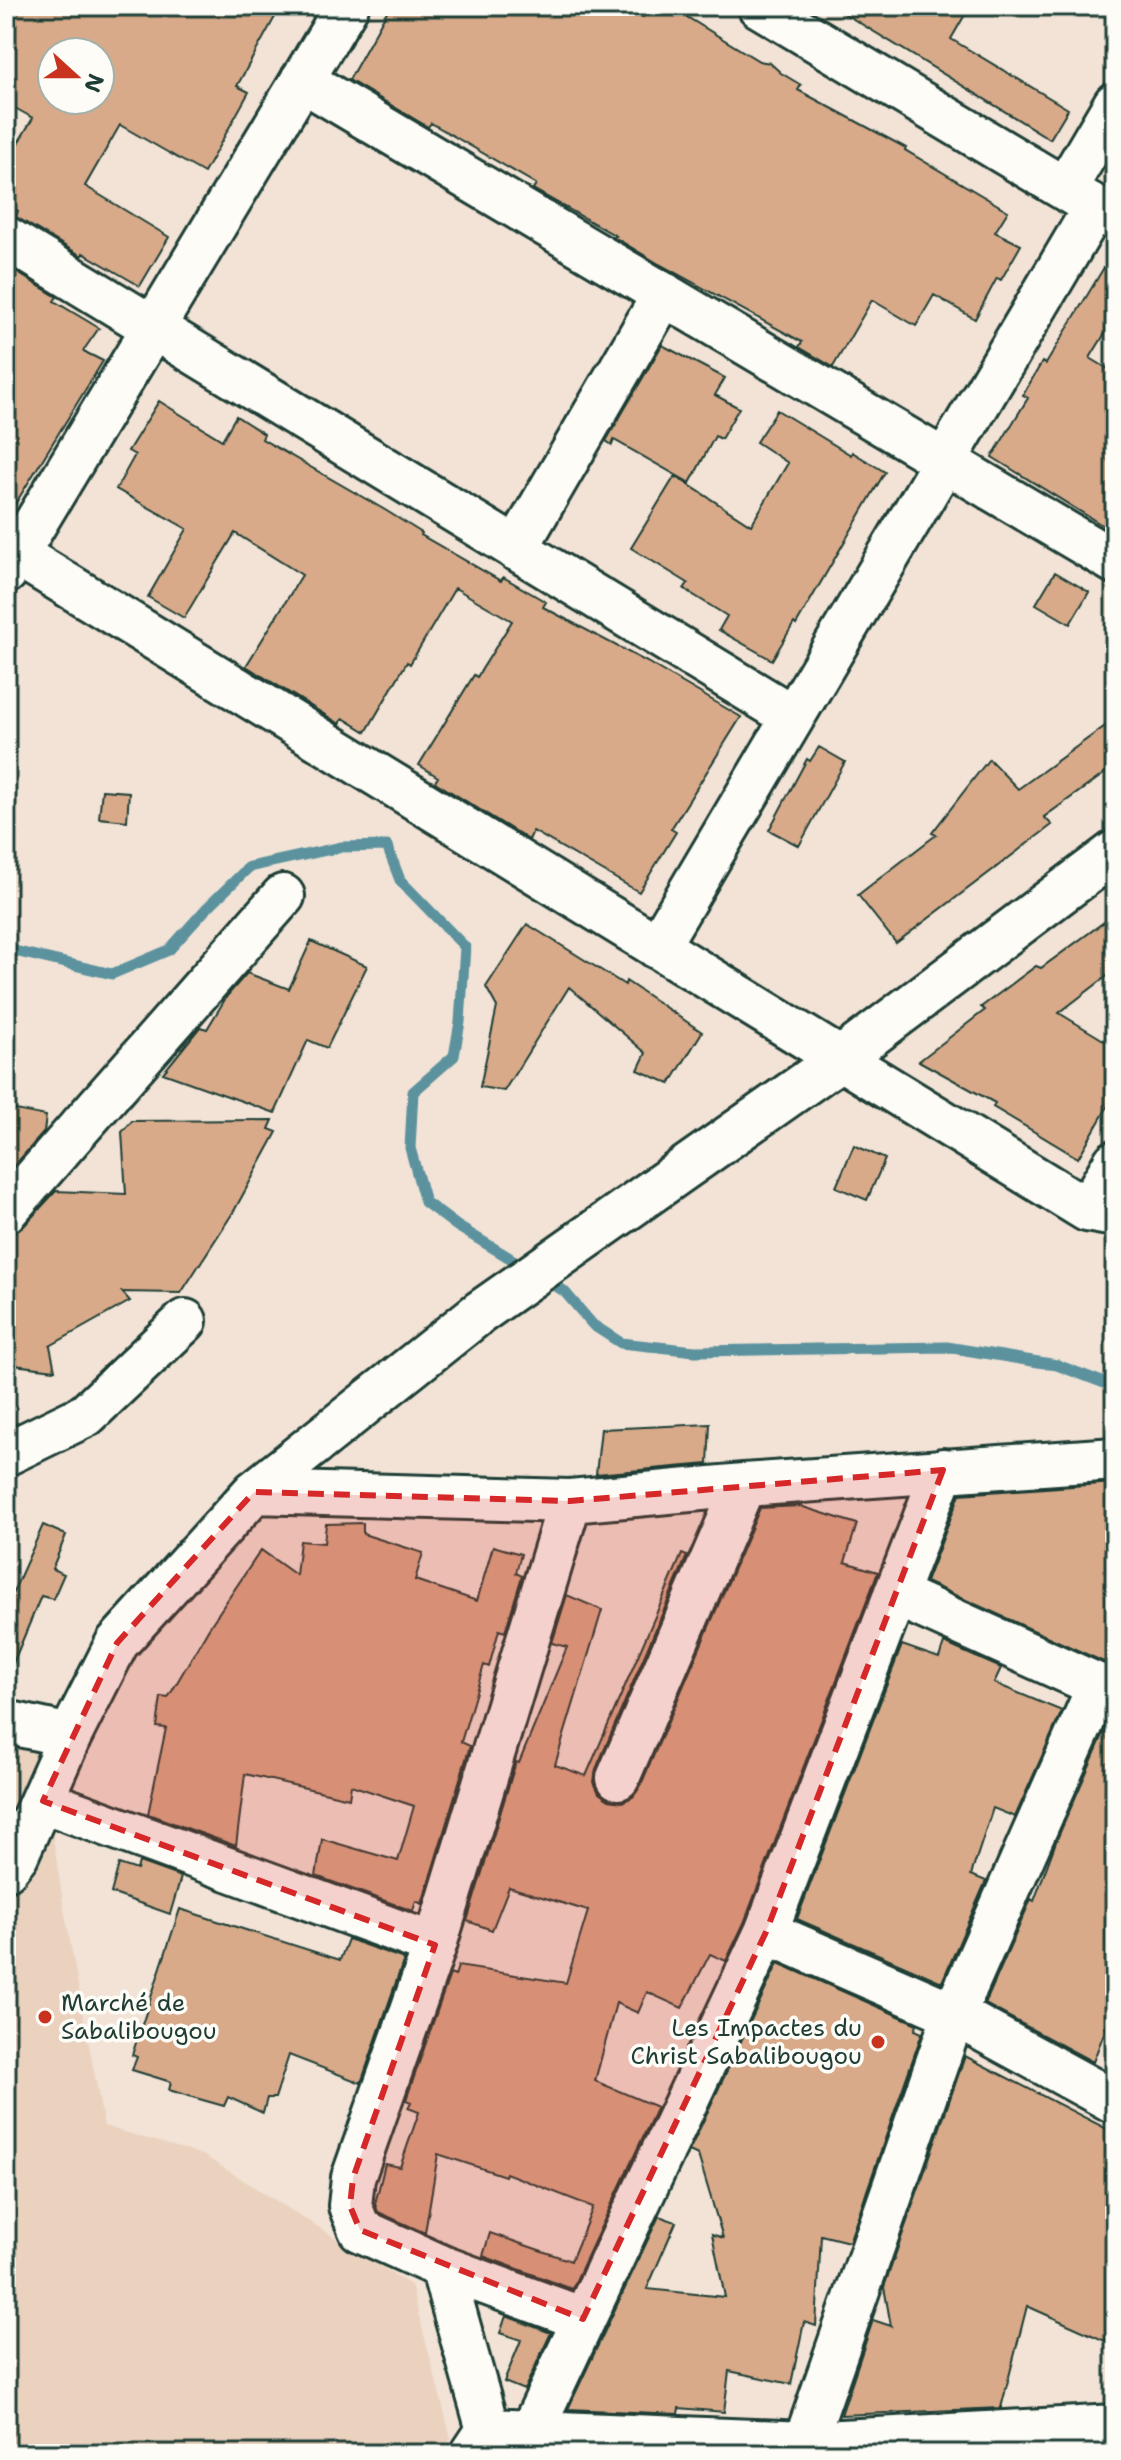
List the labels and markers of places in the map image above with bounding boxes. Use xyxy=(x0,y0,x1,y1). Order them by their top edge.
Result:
place label: Marché de Sabalibougou xyxy=(61,1987,217,2047)
marker: Marché de Sabalibougou xyxy=(36,2008,54,2026)
place label: Les Impactes du Christ Sabalibougou xyxy=(630,2012,862,2072)
marker: Les Impactes du Christ Sabalibougou xyxy=(869,2033,887,2051)

